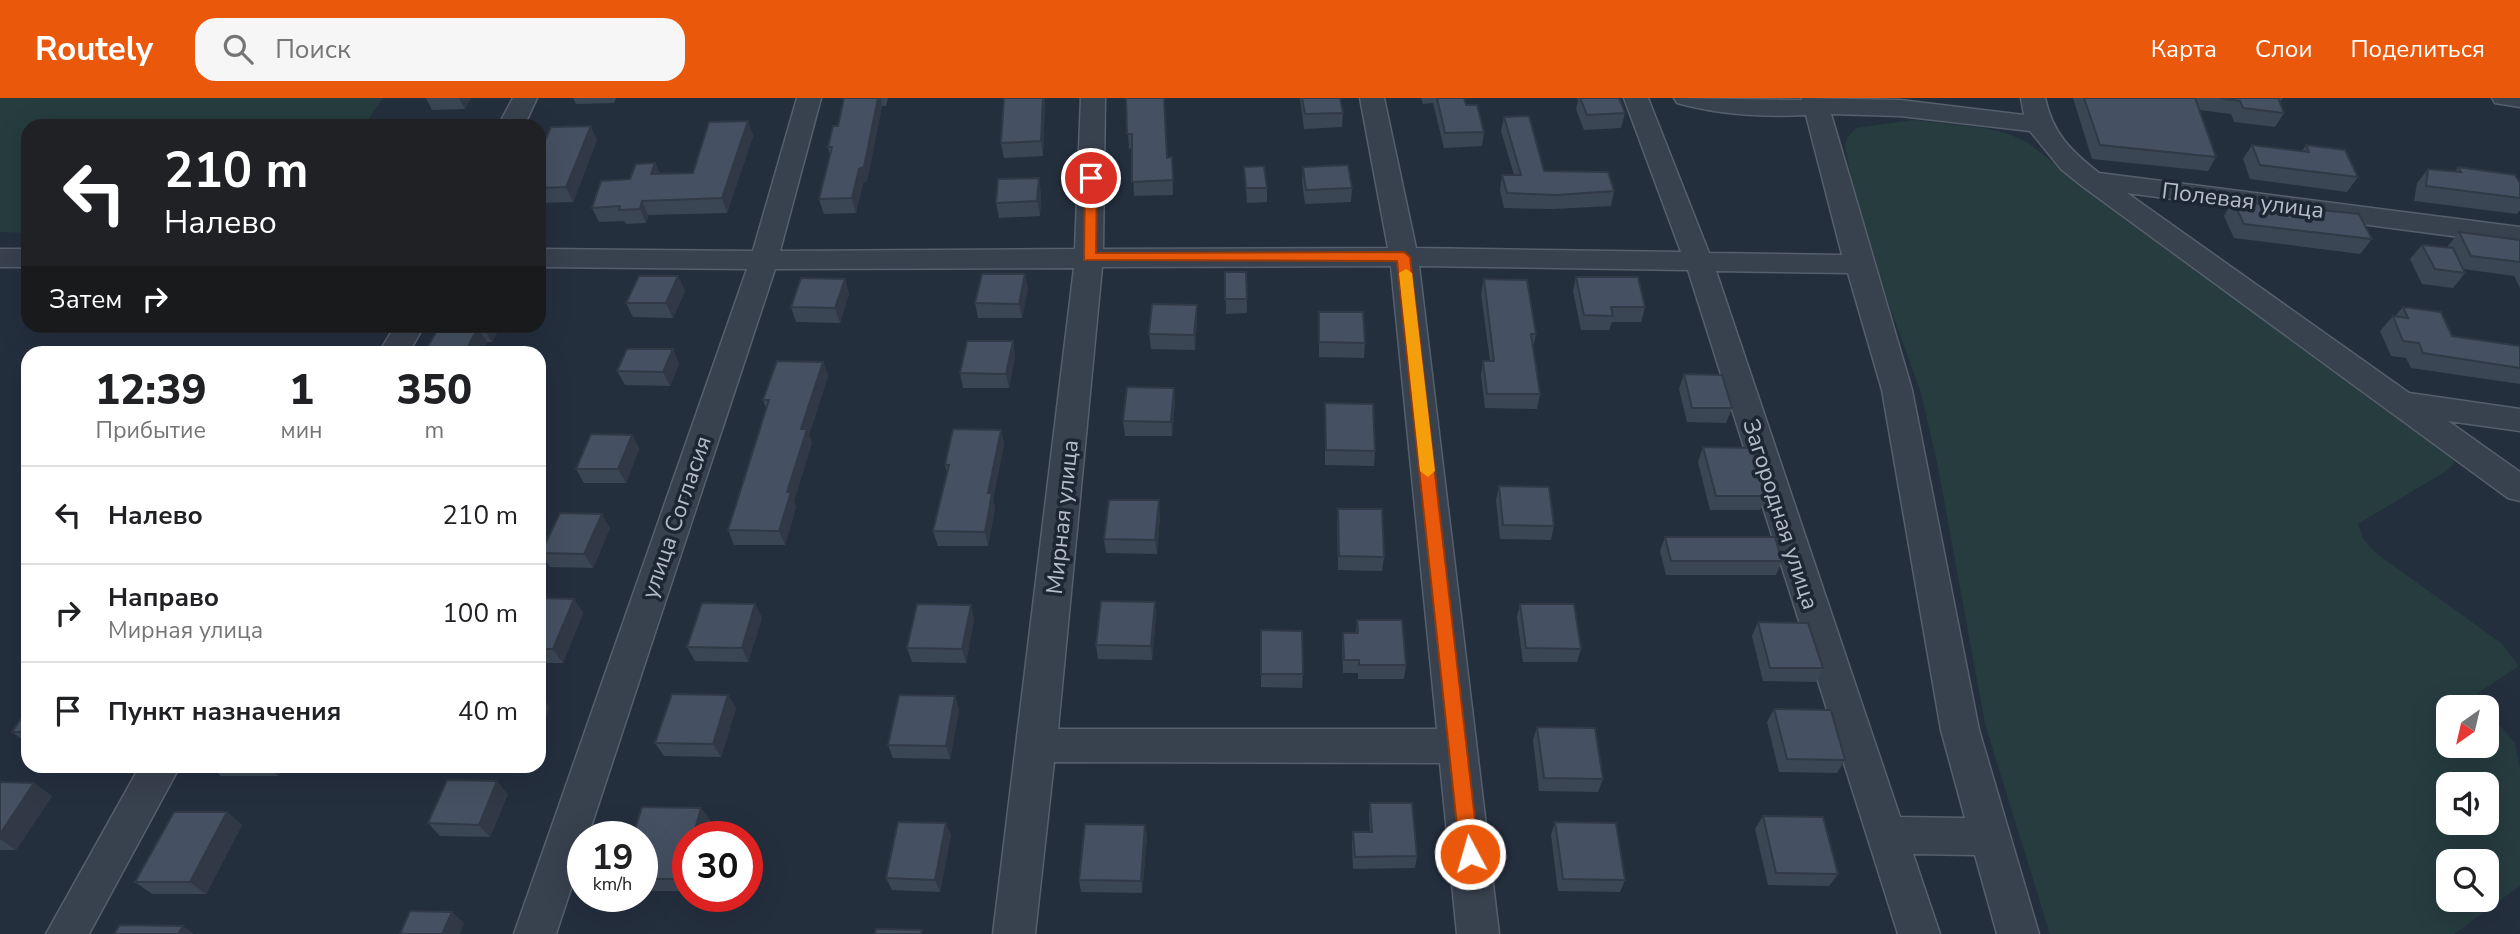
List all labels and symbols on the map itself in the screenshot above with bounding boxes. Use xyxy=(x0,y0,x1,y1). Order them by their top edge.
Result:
pin xyxy=(1061,148,1121,208)
street label: Полевая улица xyxy=(2160,175,2326,226)
street label: Загородная улица xyxy=(1735,415,1826,613)
street label: улица Согласия xyxy=(634,432,719,603)
street label: Мирная улица xyxy=(1039,438,1086,596)
north arrow xyxy=(2436,695,2499,758)
position arrow xyxy=(1433,817,1507,891)
speed limit sign: 30 xyxy=(672,821,763,912)

